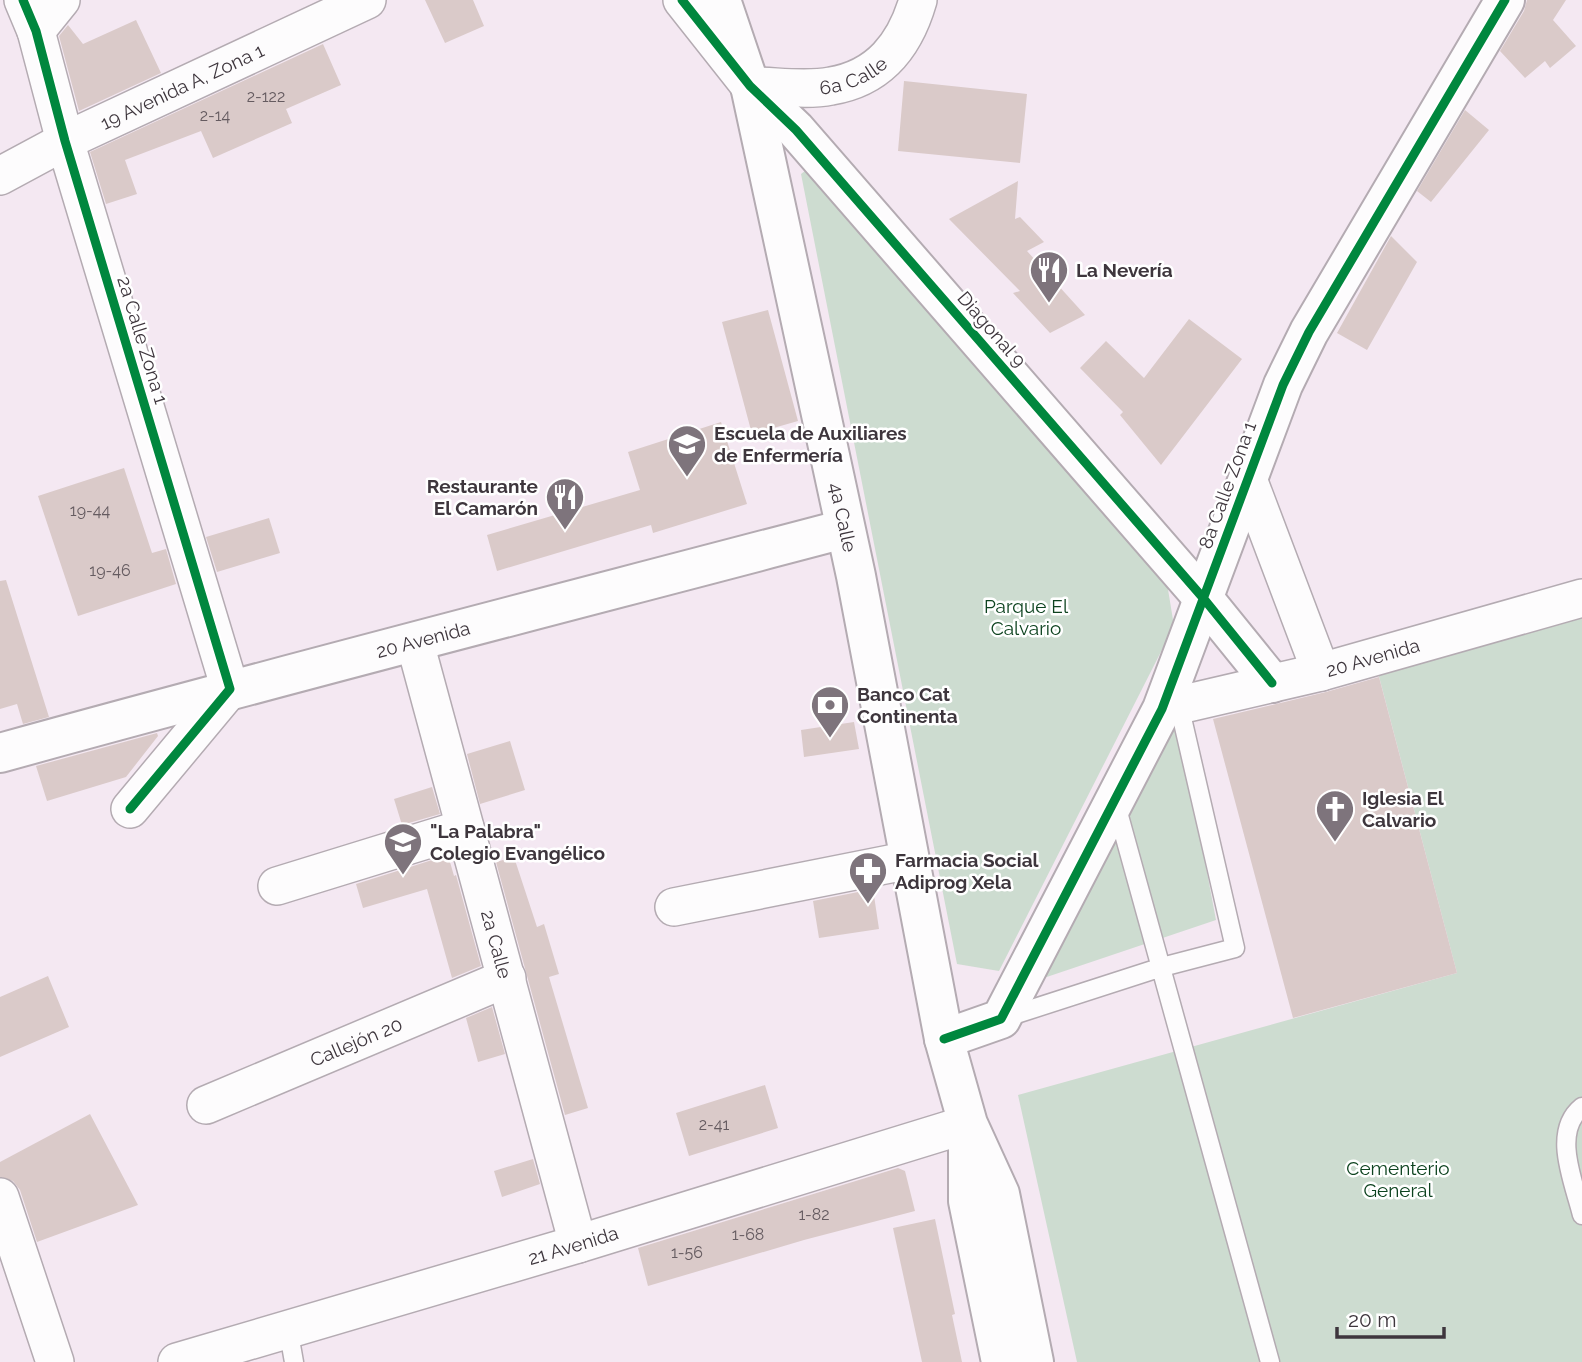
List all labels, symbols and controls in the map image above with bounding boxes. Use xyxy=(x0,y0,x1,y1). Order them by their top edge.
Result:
street label: 19 Avenida A, Zona 1 xyxy=(97,39,267,134)
street label: 6a Calle xyxy=(818,52,891,99)
house number: 2-122 xyxy=(247,87,285,106)
house number: 2-14 xyxy=(200,106,231,125)
restaurant icon: La Nevería xyxy=(1028,249,1070,304)
place label: La Nevería xyxy=(1076,259,1173,281)
street label: 2a Calle Zona 1 xyxy=(113,274,173,406)
street label: Diagonal 9 xyxy=(953,287,1031,371)
street label: 8a Calle Zona 1 xyxy=(1194,418,1260,552)
place label: Escuela de Auxiliares de Enfermería xyxy=(714,422,907,466)
school or university icon: Escuela de Auxiliares de Enfermería xyxy=(666,423,708,478)
place label: Restaurante El Camarón xyxy=(427,475,538,519)
restaurant icon: Restaurante El Camarón xyxy=(544,476,586,531)
street label: 4a Calle xyxy=(825,480,861,554)
house number: 19-44 xyxy=(70,501,110,520)
house number: 19-46 xyxy=(89,561,131,580)
park label: Parque El Calvario xyxy=(984,595,1069,639)
street label: 20 Avenida xyxy=(374,616,472,662)
street label: 20 Avenida xyxy=(1323,634,1422,681)
place label: Banco Cat Continenta xyxy=(857,683,958,727)
bank icon: Banco Cat Continenta xyxy=(809,684,851,739)
place label: Iglesia El Calvario xyxy=(1362,787,1445,831)
church icon: Iglesia El Calvario xyxy=(1314,788,1356,843)
place label: "La Palabra" Colegio Evangélico xyxy=(430,820,605,864)
school or university icon: "La Palabra" Colegio Evangélico xyxy=(382,821,424,876)
place label: Farmacia Social Adiprog Xela xyxy=(895,849,1040,893)
pharmacy icon: Farmacia Social Adiprog Xela xyxy=(847,850,889,905)
street label: 2a Calle xyxy=(477,907,516,981)
street label: Callejón 20 xyxy=(307,1012,406,1071)
house number: 2-41 xyxy=(699,1115,729,1134)
park label: Cementerio General xyxy=(1346,1157,1450,1201)
house number: 1-82 xyxy=(798,1205,830,1224)
street label: 21 Avenida xyxy=(526,1221,621,1269)
house number: 1-68 xyxy=(732,1225,764,1244)
house number: 1-56 xyxy=(671,1243,703,1262)
scale bar xyxy=(1337,1296,1444,1340)
text: 20 m xyxy=(1348,1307,1396,1332)

